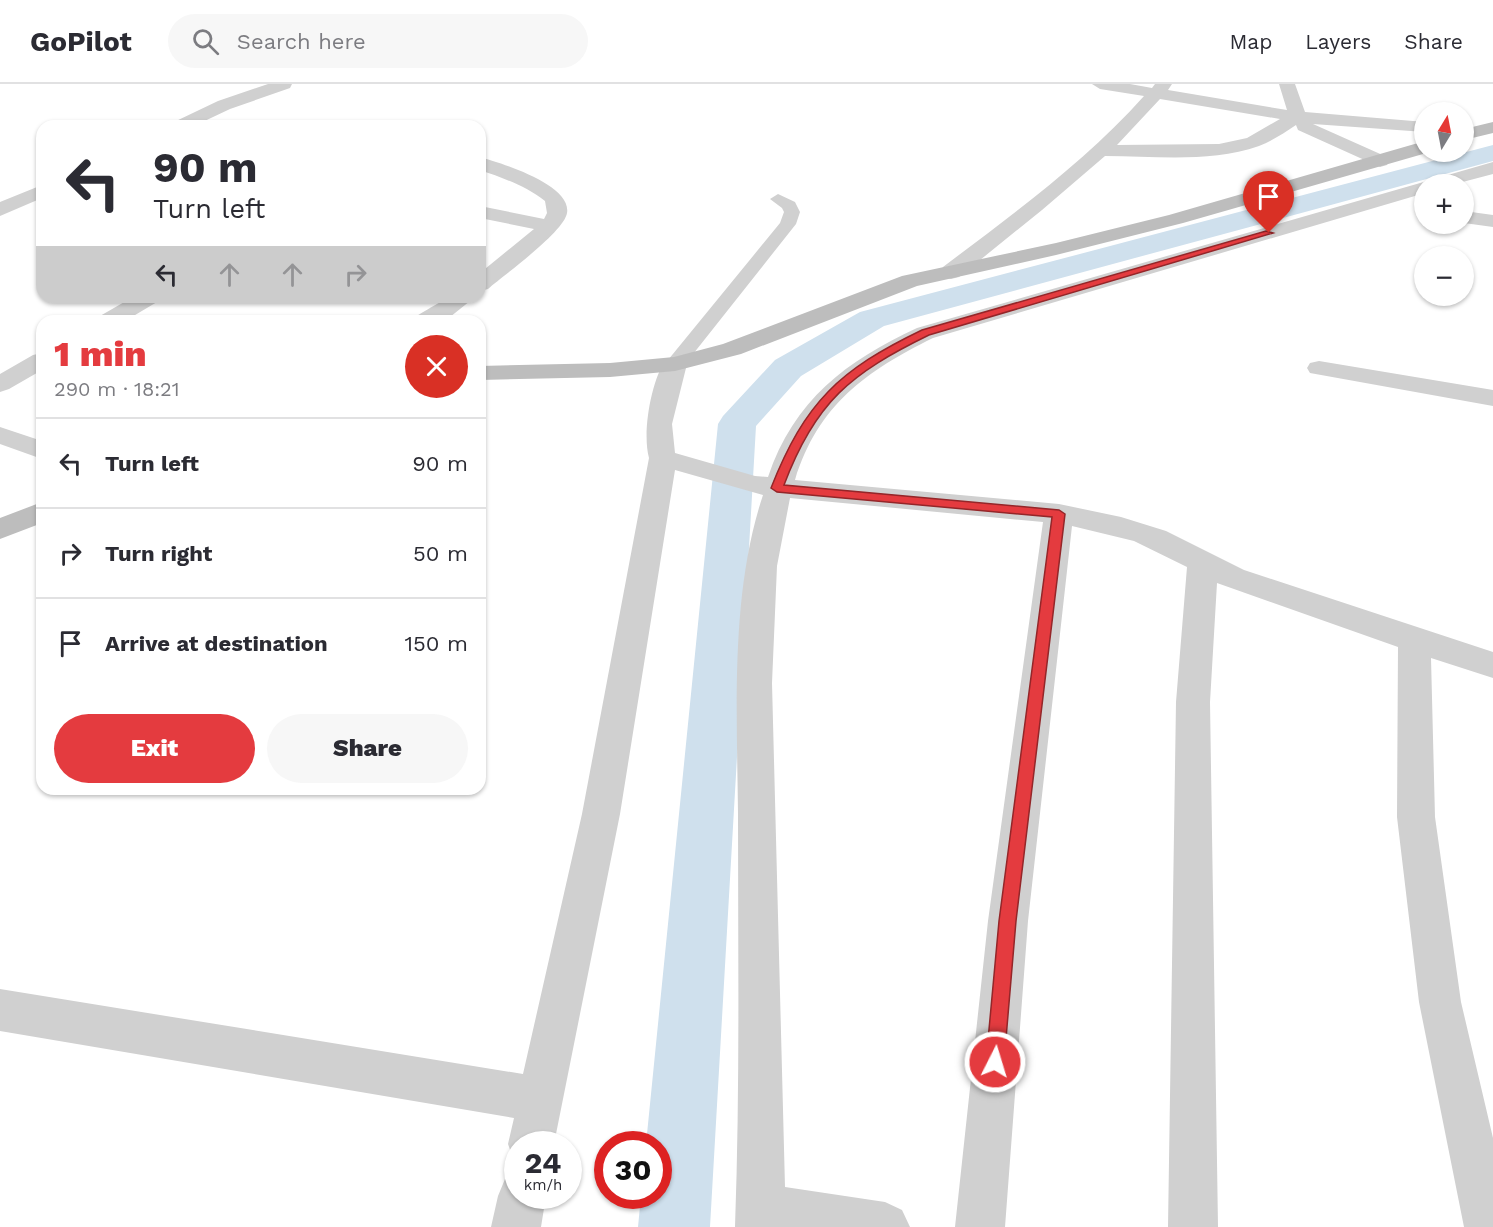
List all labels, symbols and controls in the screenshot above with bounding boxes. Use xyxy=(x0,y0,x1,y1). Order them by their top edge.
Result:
search box xyxy=(168,14,588,68)
text: GoPilot xyxy=(30,25,132,58)
icon: search xyxy=(189,25,222,58)
text: Search here xyxy=(237,29,366,54)
text: Map xyxy=(1229,29,1272,54)
text: Layers xyxy=(1305,29,1371,54)
text: Share xyxy=(1404,29,1463,54)
north arrow xyxy=(1414,102,1474,162)
map controls xyxy=(1414,102,1474,306)
text: 90 m xyxy=(153,143,257,192)
icon: left xyxy=(54,144,132,222)
pin xyxy=(1243,171,1294,233)
button: + xyxy=(1414,174,1474,234)
icon: arrive xyxy=(1252,180,1285,213)
text: Turn left xyxy=(153,193,265,225)
button: − xyxy=(1414,246,1474,306)
icon: left xyxy=(150,258,183,291)
icon: ahead xyxy=(213,258,246,291)
icon: ahead xyxy=(276,258,309,291)
icon: right xyxy=(339,258,372,291)
text: 1 min xyxy=(54,333,147,375)
button: close xyxy=(405,335,468,398)
text: 290 m · 18:21 xyxy=(54,377,180,401)
icon: left xyxy=(54,447,87,480)
text: Turn left xyxy=(105,451,199,476)
text: 90 m xyxy=(412,451,468,476)
icon: right xyxy=(54,537,87,570)
text: Turn right xyxy=(105,541,212,566)
text: 50 m xyxy=(413,541,468,566)
icon: arrive xyxy=(54,627,87,660)
text: Arrive at destination xyxy=(105,631,328,656)
text: 150 m xyxy=(404,631,468,656)
button: Exit xyxy=(54,714,255,783)
button: Share xyxy=(267,714,468,783)
position arrow xyxy=(963,1030,1027,1094)
speed limit sign: 30 xyxy=(594,1131,672,1209)
text: 24 xyxy=(525,1145,561,1180)
text: km/h xyxy=(524,1176,562,1194)

